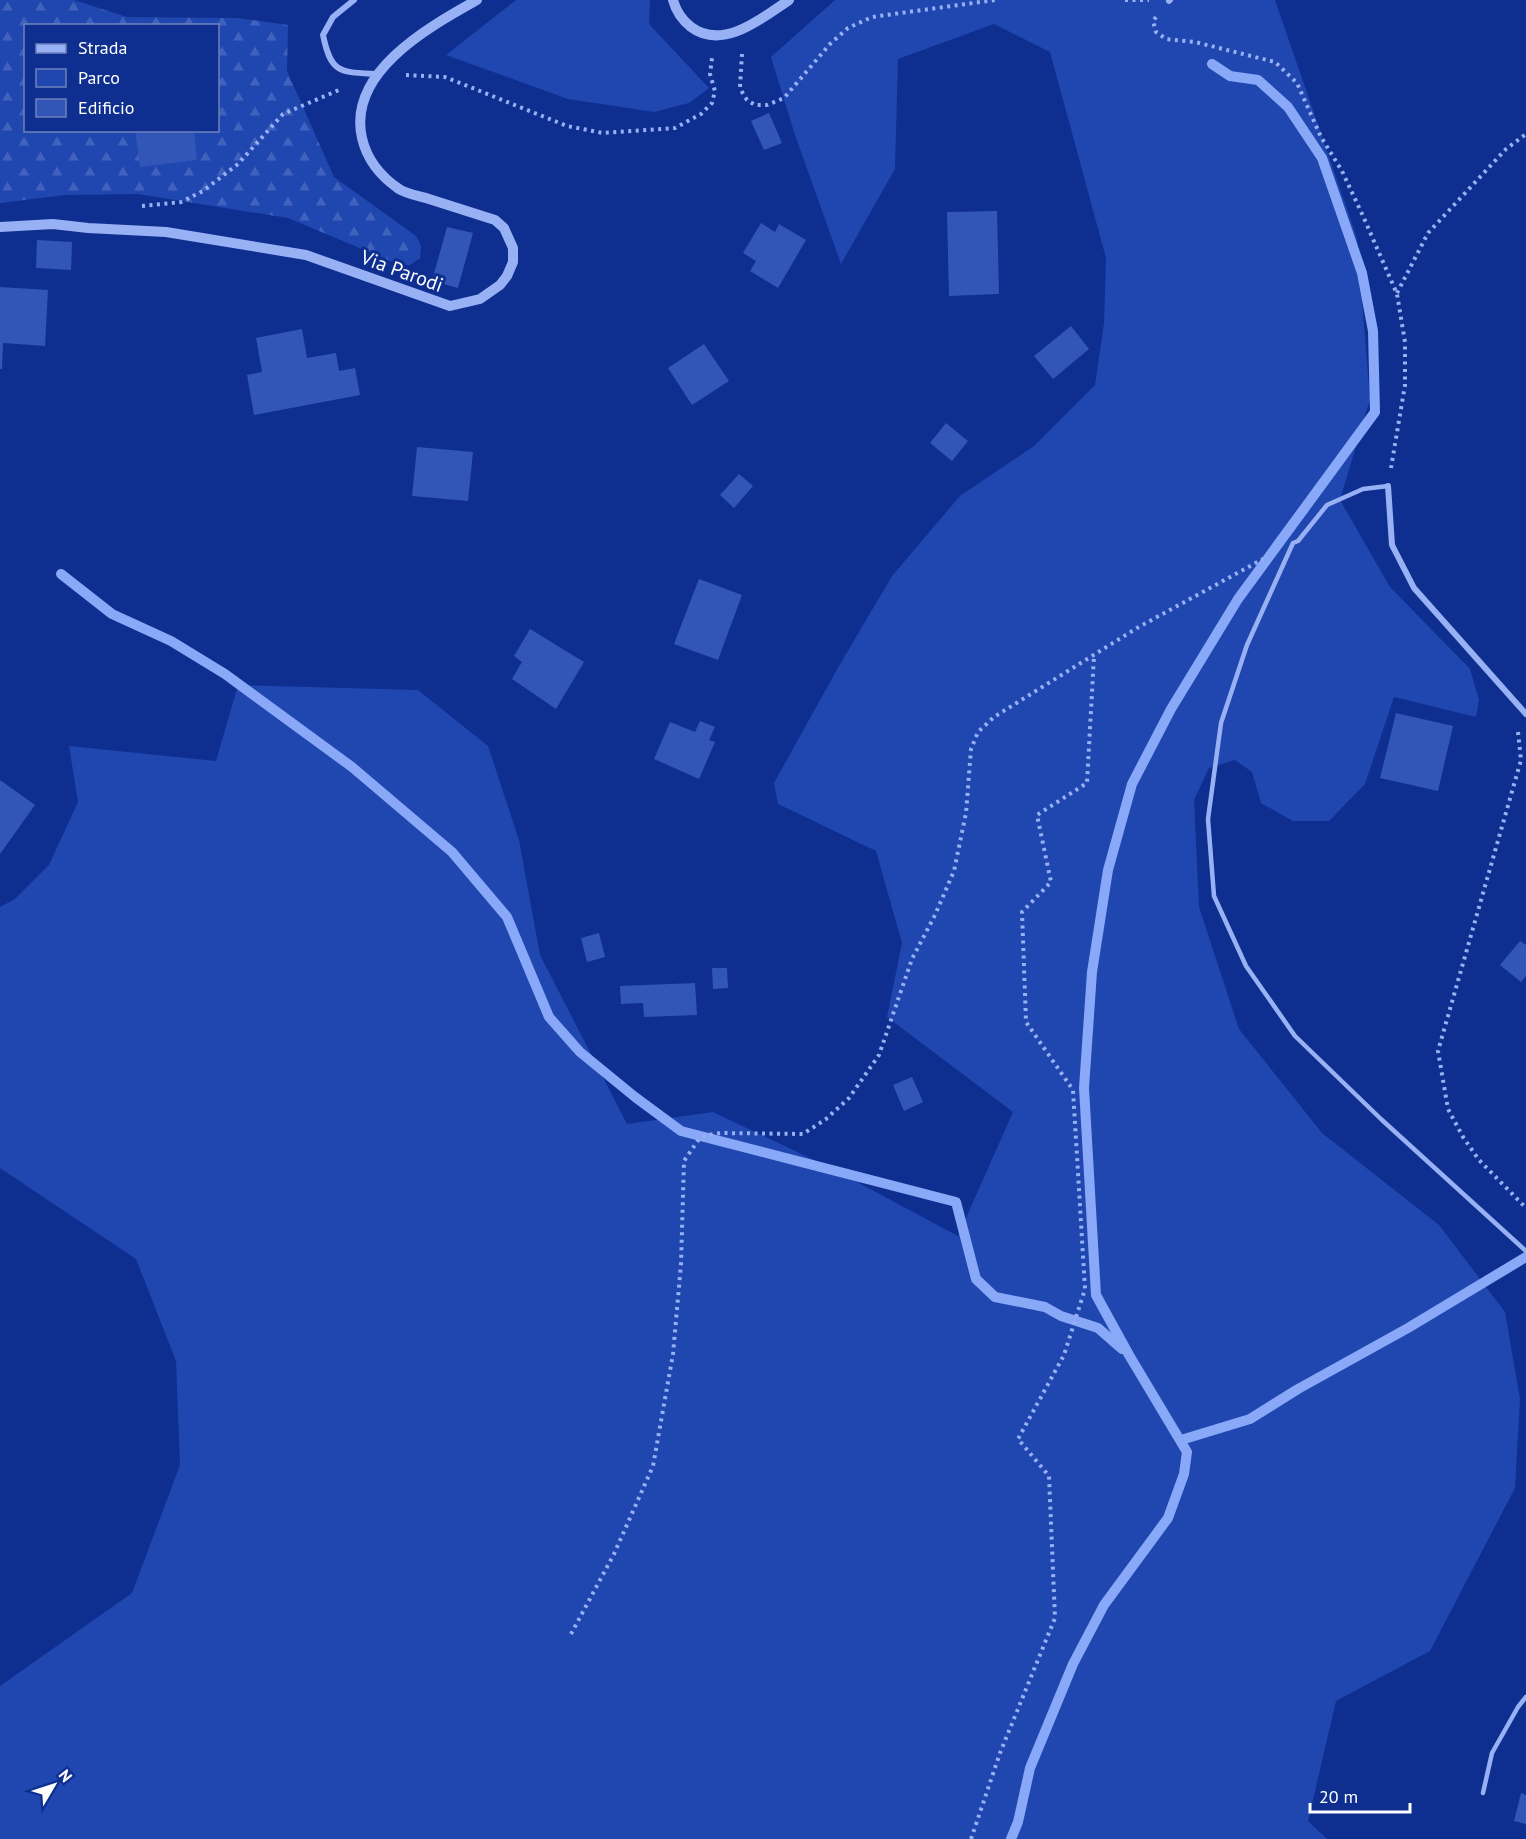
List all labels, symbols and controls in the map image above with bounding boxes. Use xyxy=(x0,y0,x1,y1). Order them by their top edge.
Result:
legend xyxy=(24,24,219,132)
text: Strada xyxy=(78,36,127,59)
text: Parco xyxy=(78,66,120,89)
text: Edificio xyxy=(78,96,134,119)
street label: Via Parodi xyxy=(356,244,447,298)
north arrow xyxy=(24,1755,84,1815)
text: N xyxy=(55,1765,77,1786)
scale bar xyxy=(1310,1776,1410,1814)
text: 20 m xyxy=(1319,1785,1358,1808)

